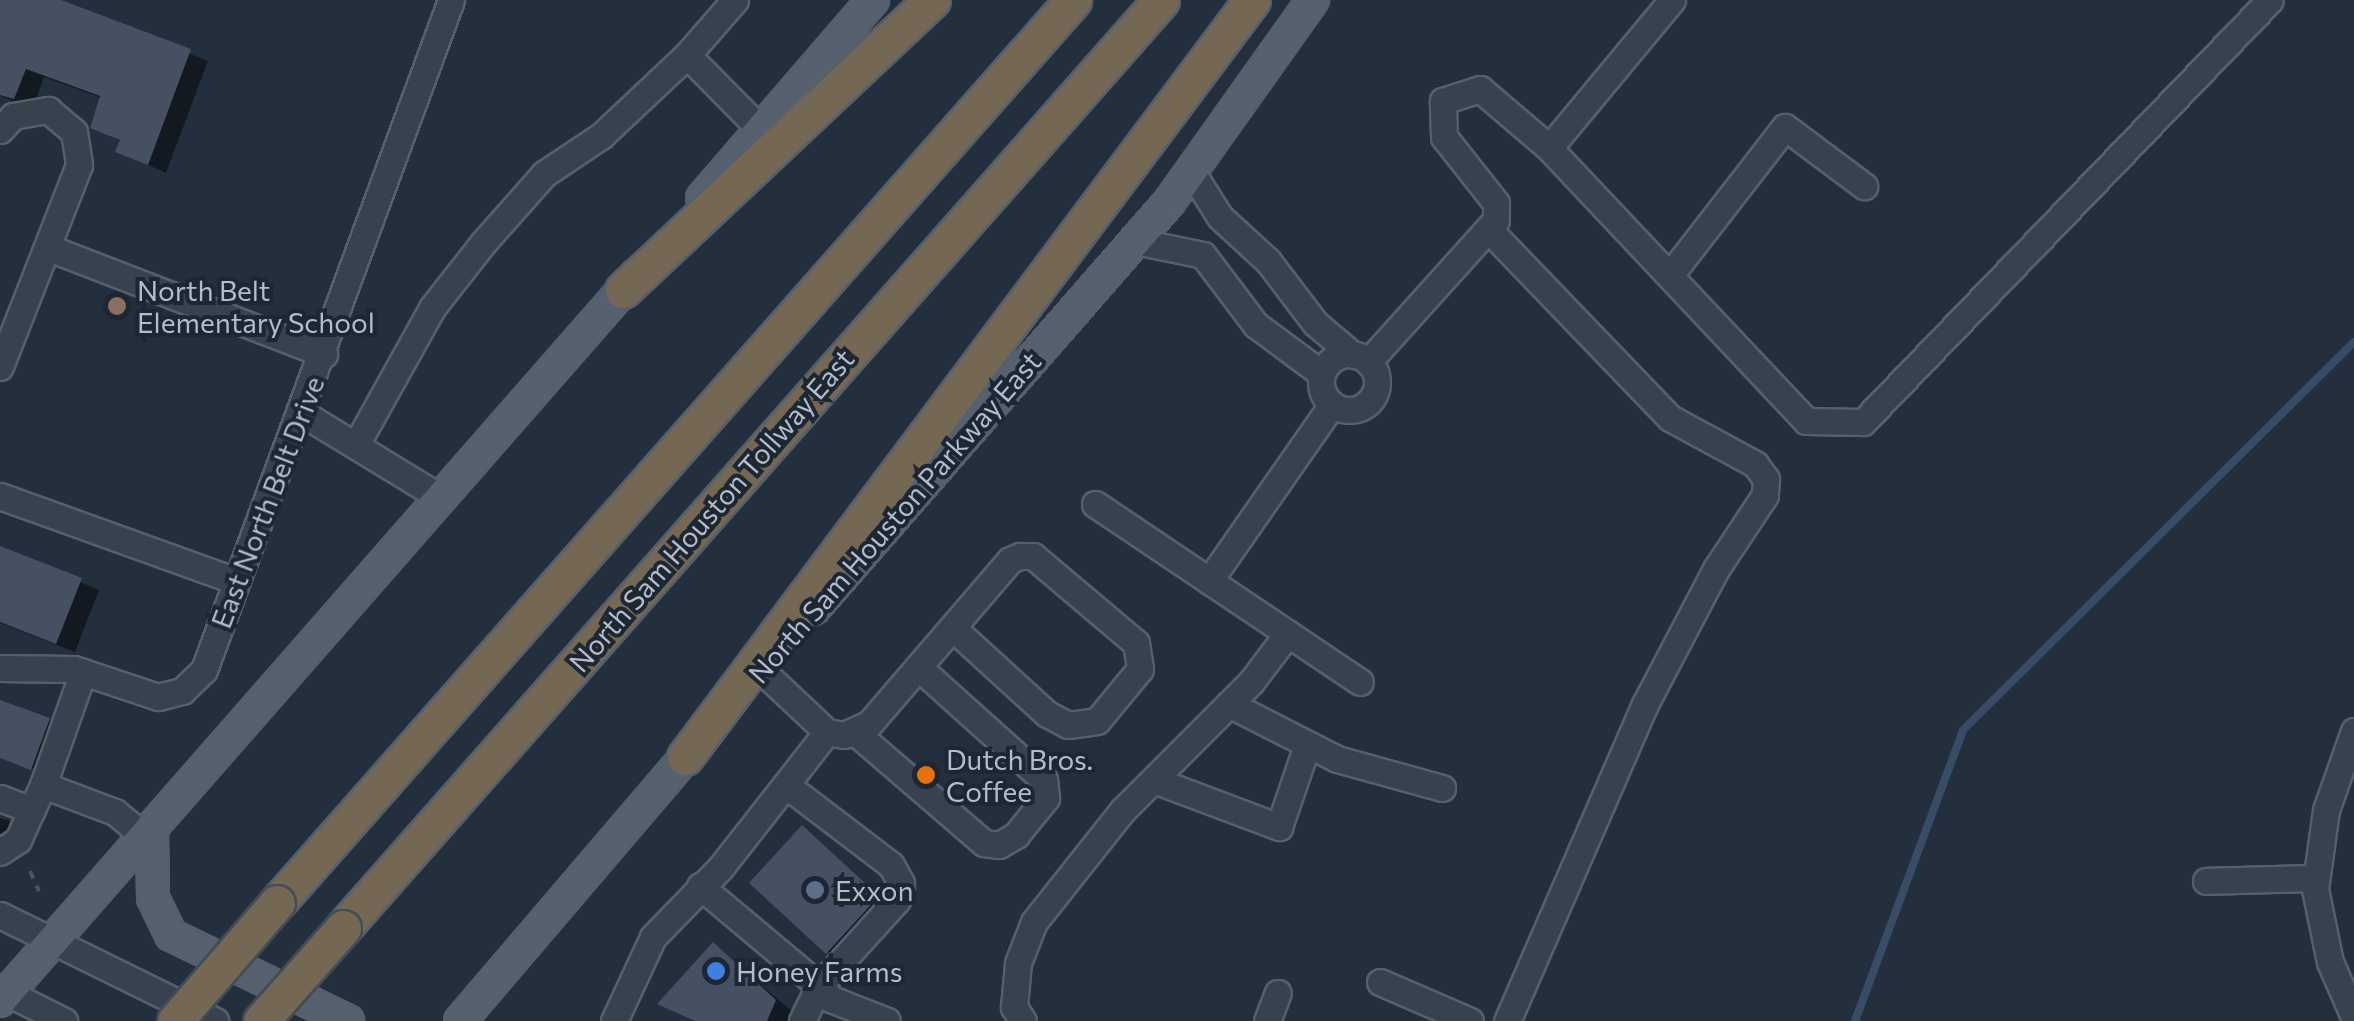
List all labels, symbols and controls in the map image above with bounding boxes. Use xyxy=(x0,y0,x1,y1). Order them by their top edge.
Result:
place label: North Belt Elementary School xyxy=(137,273,375,339)
marker: North Belt Elementary School xyxy=(106,295,128,317)
street label: North Sam Houston Tollway East xyxy=(562,342,860,678)
street label: North Sam Houston Parkway East xyxy=(741,344,1047,690)
street label: East North Belt Drive xyxy=(203,371,331,633)
place label: Dutch Bros. Coffee xyxy=(946,742,1093,808)
marker: Dutch Bros. Coffee xyxy=(915,764,937,786)
place label: Exxon xyxy=(835,873,914,907)
marker: Exxon xyxy=(804,879,826,901)
place label: Honey Farms xyxy=(736,954,903,988)
marker: Honey Farms xyxy=(705,960,727,982)

